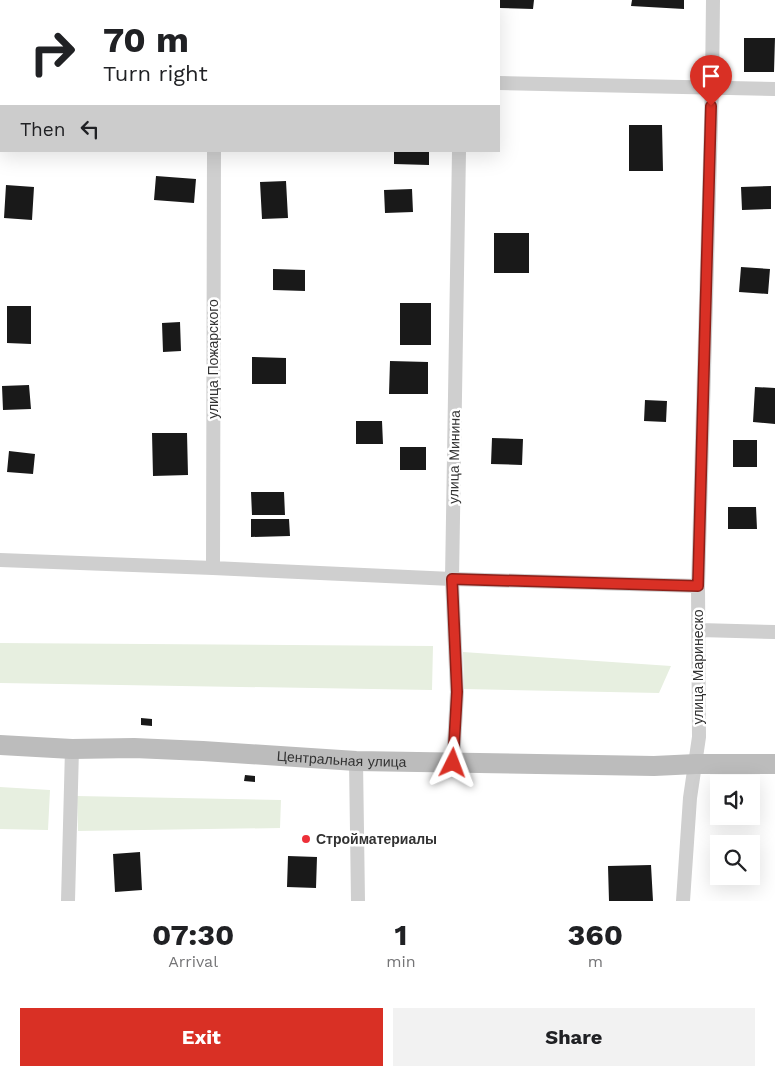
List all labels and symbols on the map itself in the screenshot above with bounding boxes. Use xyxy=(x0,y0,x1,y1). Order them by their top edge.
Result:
pin xyxy=(690,55,732,106)
street label: улица Пожарского xyxy=(205,299,221,419)
street label: улица Минина xyxy=(445,410,463,504)
street label: улица Маринеско xyxy=(690,609,706,725)
position arrow xyxy=(426,736,478,788)
street label: Центральная улица xyxy=(276,748,407,770)
place label: Стройматериалы xyxy=(316,831,437,847)
marker: Стройматериалы xyxy=(300,833,312,845)

